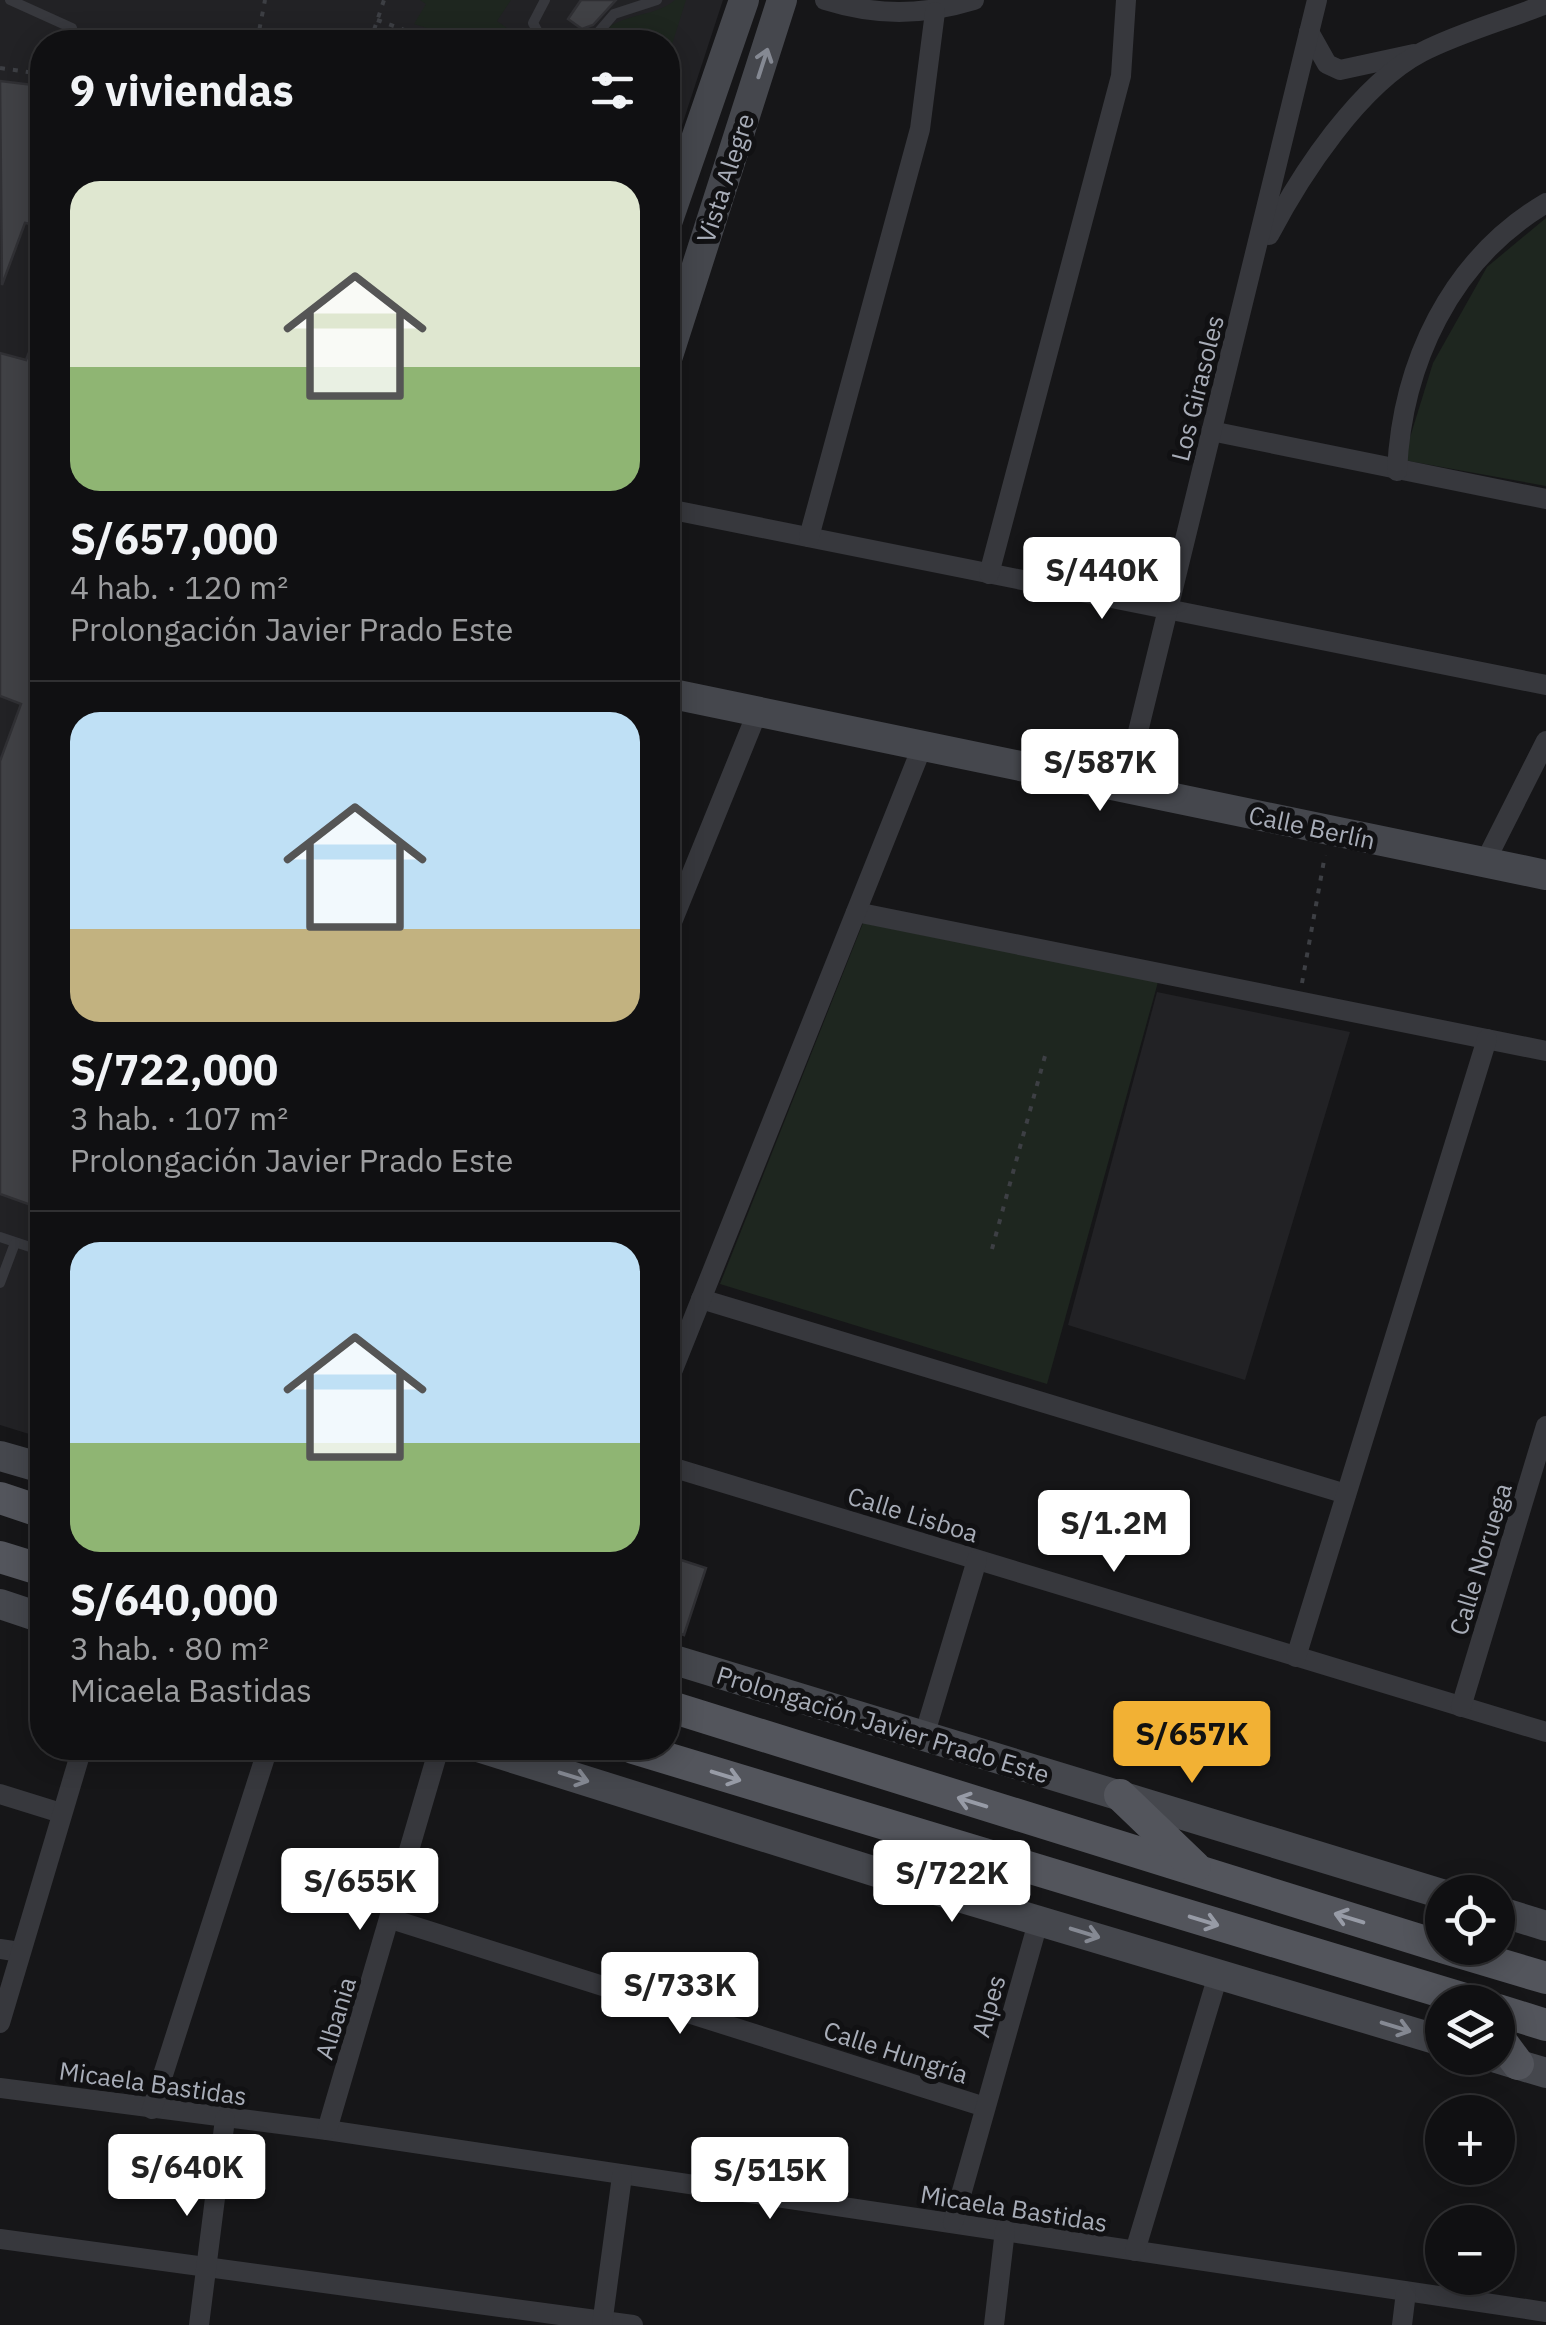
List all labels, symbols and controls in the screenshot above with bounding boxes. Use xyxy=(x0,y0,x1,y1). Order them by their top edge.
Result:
one-way arrow xyxy=(755,48,773,80)
text: 9 viviendas xyxy=(70,63,294,118)
icon: filters xyxy=(585,63,640,118)
street label: Vista Alegre xyxy=(689,109,761,247)
icon: home xyxy=(265,246,445,426)
street label: Los Girasoles xyxy=(1163,312,1231,464)
text: S/657,000 xyxy=(70,511,278,566)
pin: S/440K xyxy=(1021,537,1183,622)
text: S/440K xyxy=(1045,548,1159,590)
text: 4 hab. · 120 m² xyxy=(70,566,288,608)
text: Prolongación Javier Prado Este xyxy=(70,608,513,650)
pin: S/587K xyxy=(1019,729,1181,814)
text: S/587K xyxy=(1043,740,1157,782)
icon: home xyxy=(265,777,445,957)
street label: Calle Berlín xyxy=(1246,798,1378,856)
text: S/722,000 xyxy=(70,1042,278,1097)
text: 3 hab. · 107 m² xyxy=(70,1097,288,1139)
text: Prolongación Javier Prado Este xyxy=(70,1139,513,1181)
icon: home xyxy=(265,1307,445,1487)
street label: Calle Lisboa xyxy=(844,1479,982,1549)
street label: Calle Noruega xyxy=(1441,1479,1519,1639)
pin: S/1.2M xyxy=(1033,1490,1195,1575)
text: S/1.2M xyxy=(1060,1501,1168,1543)
text: S/640,000 xyxy=(70,1572,278,1627)
text: 3 hab. · 80 m² xyxy=(70,1627,269,1669)
street label: Prolongación Javier Prado Este xyxy=(713,1658,1053,1790)
text: Micaela Bastidas xyxy=(70,1669,312,1711)
pin: S/657K xyxy=(1111,1701,1273,1786)
text: S/657K xyxy=(1135,1712,1249,1754)
one-way arrow xyxy=(710,1768,741,1786)
one-way arrow xyxy=(557,1769,589,1787)
one-way arrow xyxy=(957,1791,988,1809)
pin: S/722K xyxy=(871,1840,1033,1925)
pin: S/655K xyxy=(279,1848,441,1933)
text: S/722K xyxy=(895,1851,1009,1893)
text: S/655K xyxy=(303,1859,417,1901)
map controls xyxy=(1425,1875,1515,2295)
button: locate xyxy=(1425,1875,1515,1965)
one-way arrow xyxy=(1334,1908,1365,1926)
one-way arrow xyxy=(1188,1913,1220,1931)
one-way arrow xyxy=(1069,1925,1101,1943)
pin: S/733K xyxy=(599,1952,761,2037)
text: S/733K xyxy=(623,1963,737,2005)
street label: Alpes xyxy=(963,1971,1013,2041)
street label: Albania xyxy=(307,1973,363,2063)
button: layers xyxy=(1425,1985,1515,2075)
street label: Calle Hungría xyxy=(820,2013,972,2091)
one-way arrow xyxy=(1380,2019,1412,2037)
street label: Micaela Bastidas xyxy=(57,2054,249,2112)
button: + xyxy=(1425,2095,1515,2185)
pin: S/640K xyxy=(106,2134,268,2219)
pin: S/515K xyxy=(689,2137,851,2222)
text: S/640K xyxy=(130,2145,244,2187)
text: S/515K xyxy=(713,2148,827,2190)
street label: Micaela Bastidas xyxy=(918,2177,1110,2239)
button: − xyxy=(1425,2205,1515,2295)

